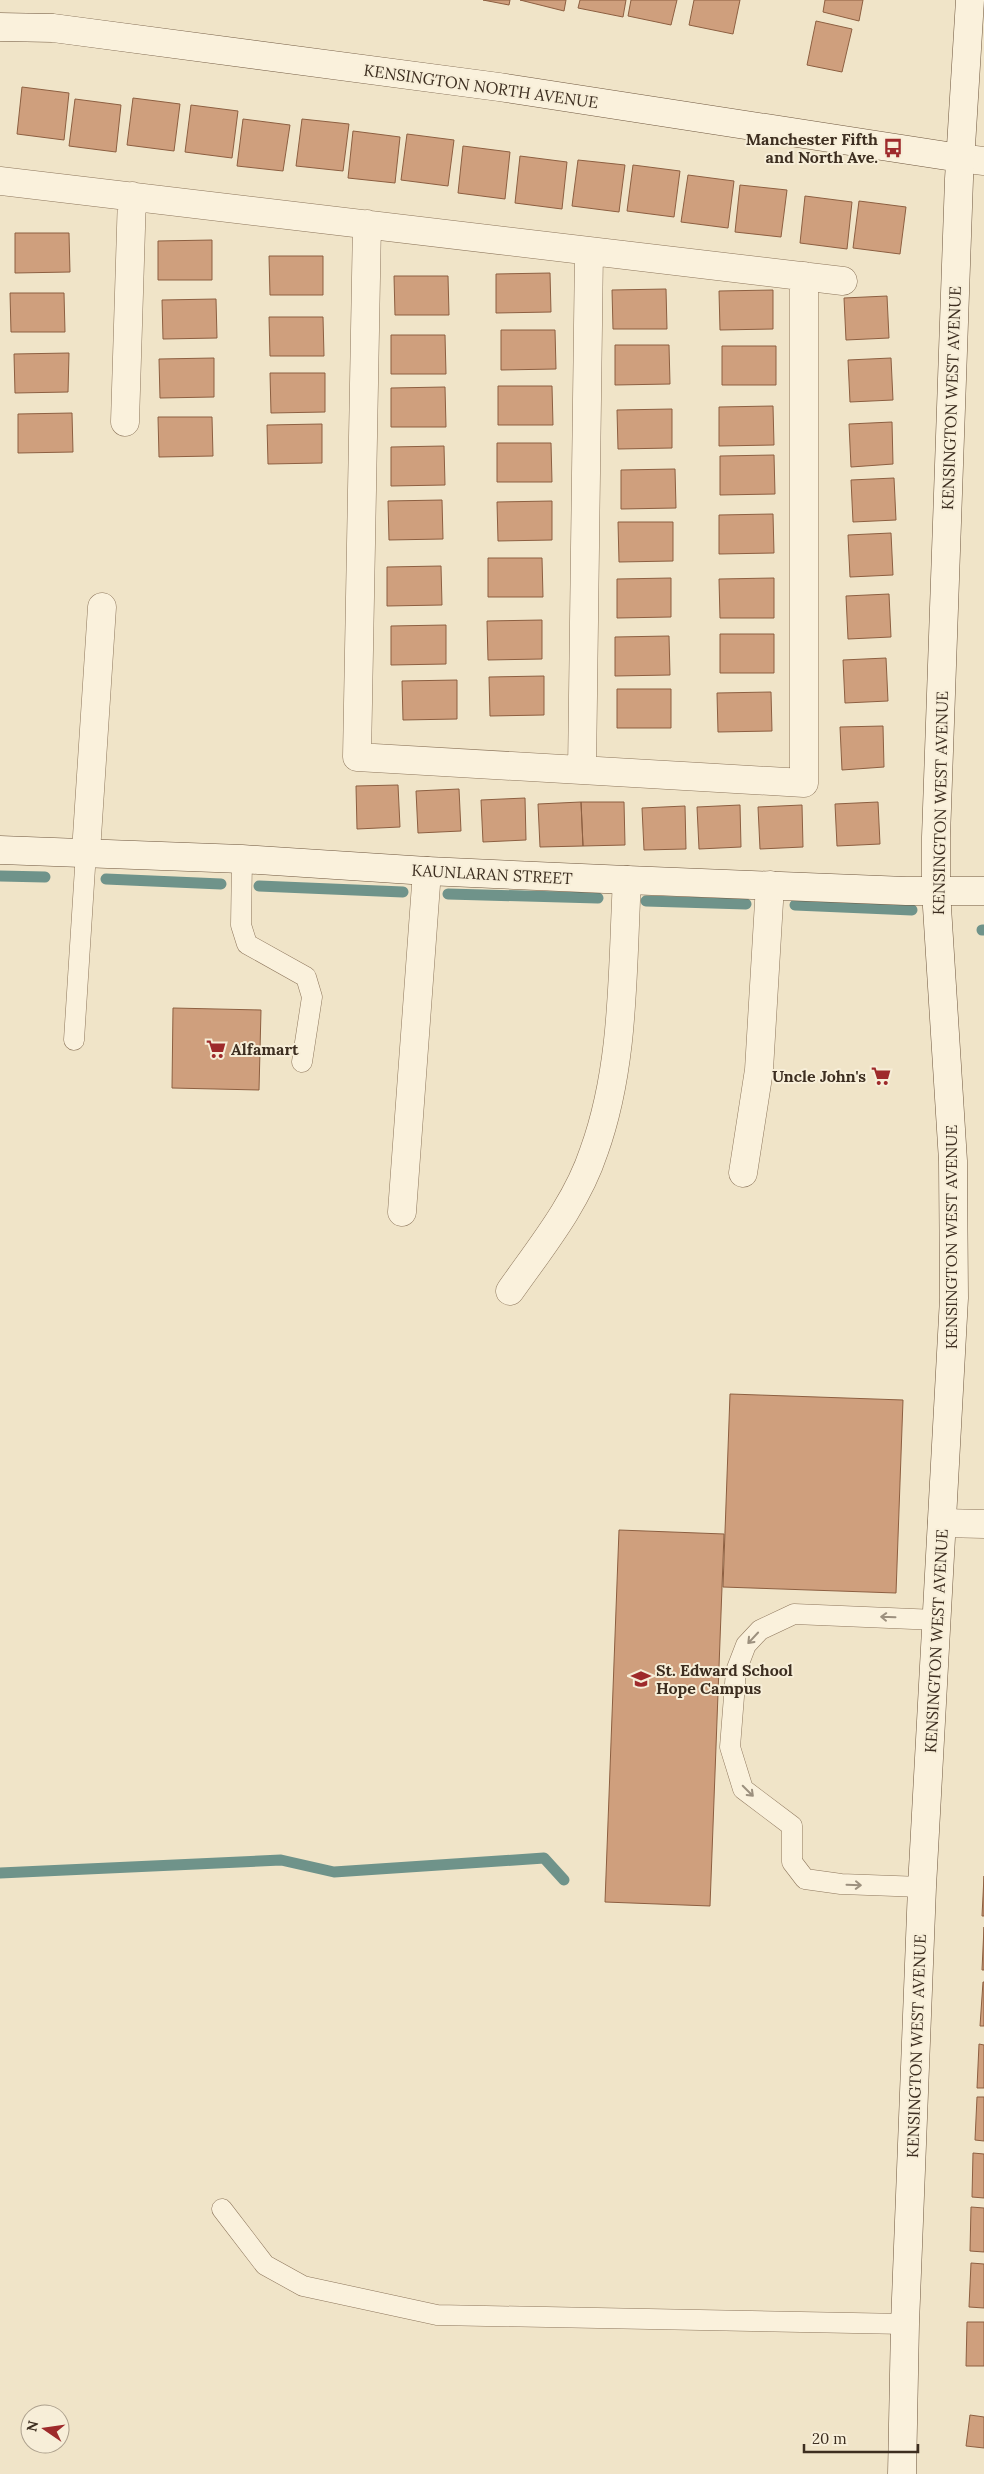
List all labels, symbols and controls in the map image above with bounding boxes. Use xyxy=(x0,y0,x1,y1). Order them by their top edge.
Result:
street label: KENSINGTON NORTH AVENUE xyxy=(362,60,600,112)
place label: Manchester Fifth and North Ave. xyxy=(746,129,878,167)
bus stop icon: Manchester Fifth and North Ave. xyxy=(882,137,904,159)
street label: KENSINGTON WEST AVENUE xyxy=(937,286,965,510)
street label: KENSINGTON WEST AVENUE xyxy=(928,691,952,915)
street label: KAUNLARAN STREET xyxy=(411,860,573,888)
supermarket icon: Alfamart xyxy=(205,1038,227,1060)
place label: Alfamart xyxy=(231,1039,299,1059)
supermarket icon: Uncle John's xyxy=(870,1065,892,1087)
place label: Uncle John's xyxy=(772,1066,866,1086)
street label: KENSINGTON WEST AVENUE xyxy=(941,1125,961,1349)
street label: KENSINGTON WEST AVENUE xyxy=(920,1528,952,1754)
one-way arrow xyxy=(880,1613,896,1622)
one-way arrow xyxy=(747,1631,759,1644)
place label: St. Edward School Hope Campus xyxy=(656,1660,793,1698)
school or university icon: St. Edward School Hope Campus xyxy=(630,1668,652,1690)
one-way arrow xyxy=(742,1785,754,1797)
one-way arrow xyxy=(845,1880,861,1890)
street label: KENSINGTON WEST AVENUE xyxy=(902,1934,930,2158)
north arrow xyxy=(20,2404,70,2454)
text: N xyxy=(22,2419,42,2433)
scale bar xyxy=(804,2422,918,2454)
text: 20 m xyxy=(812,2429,847,2448)

